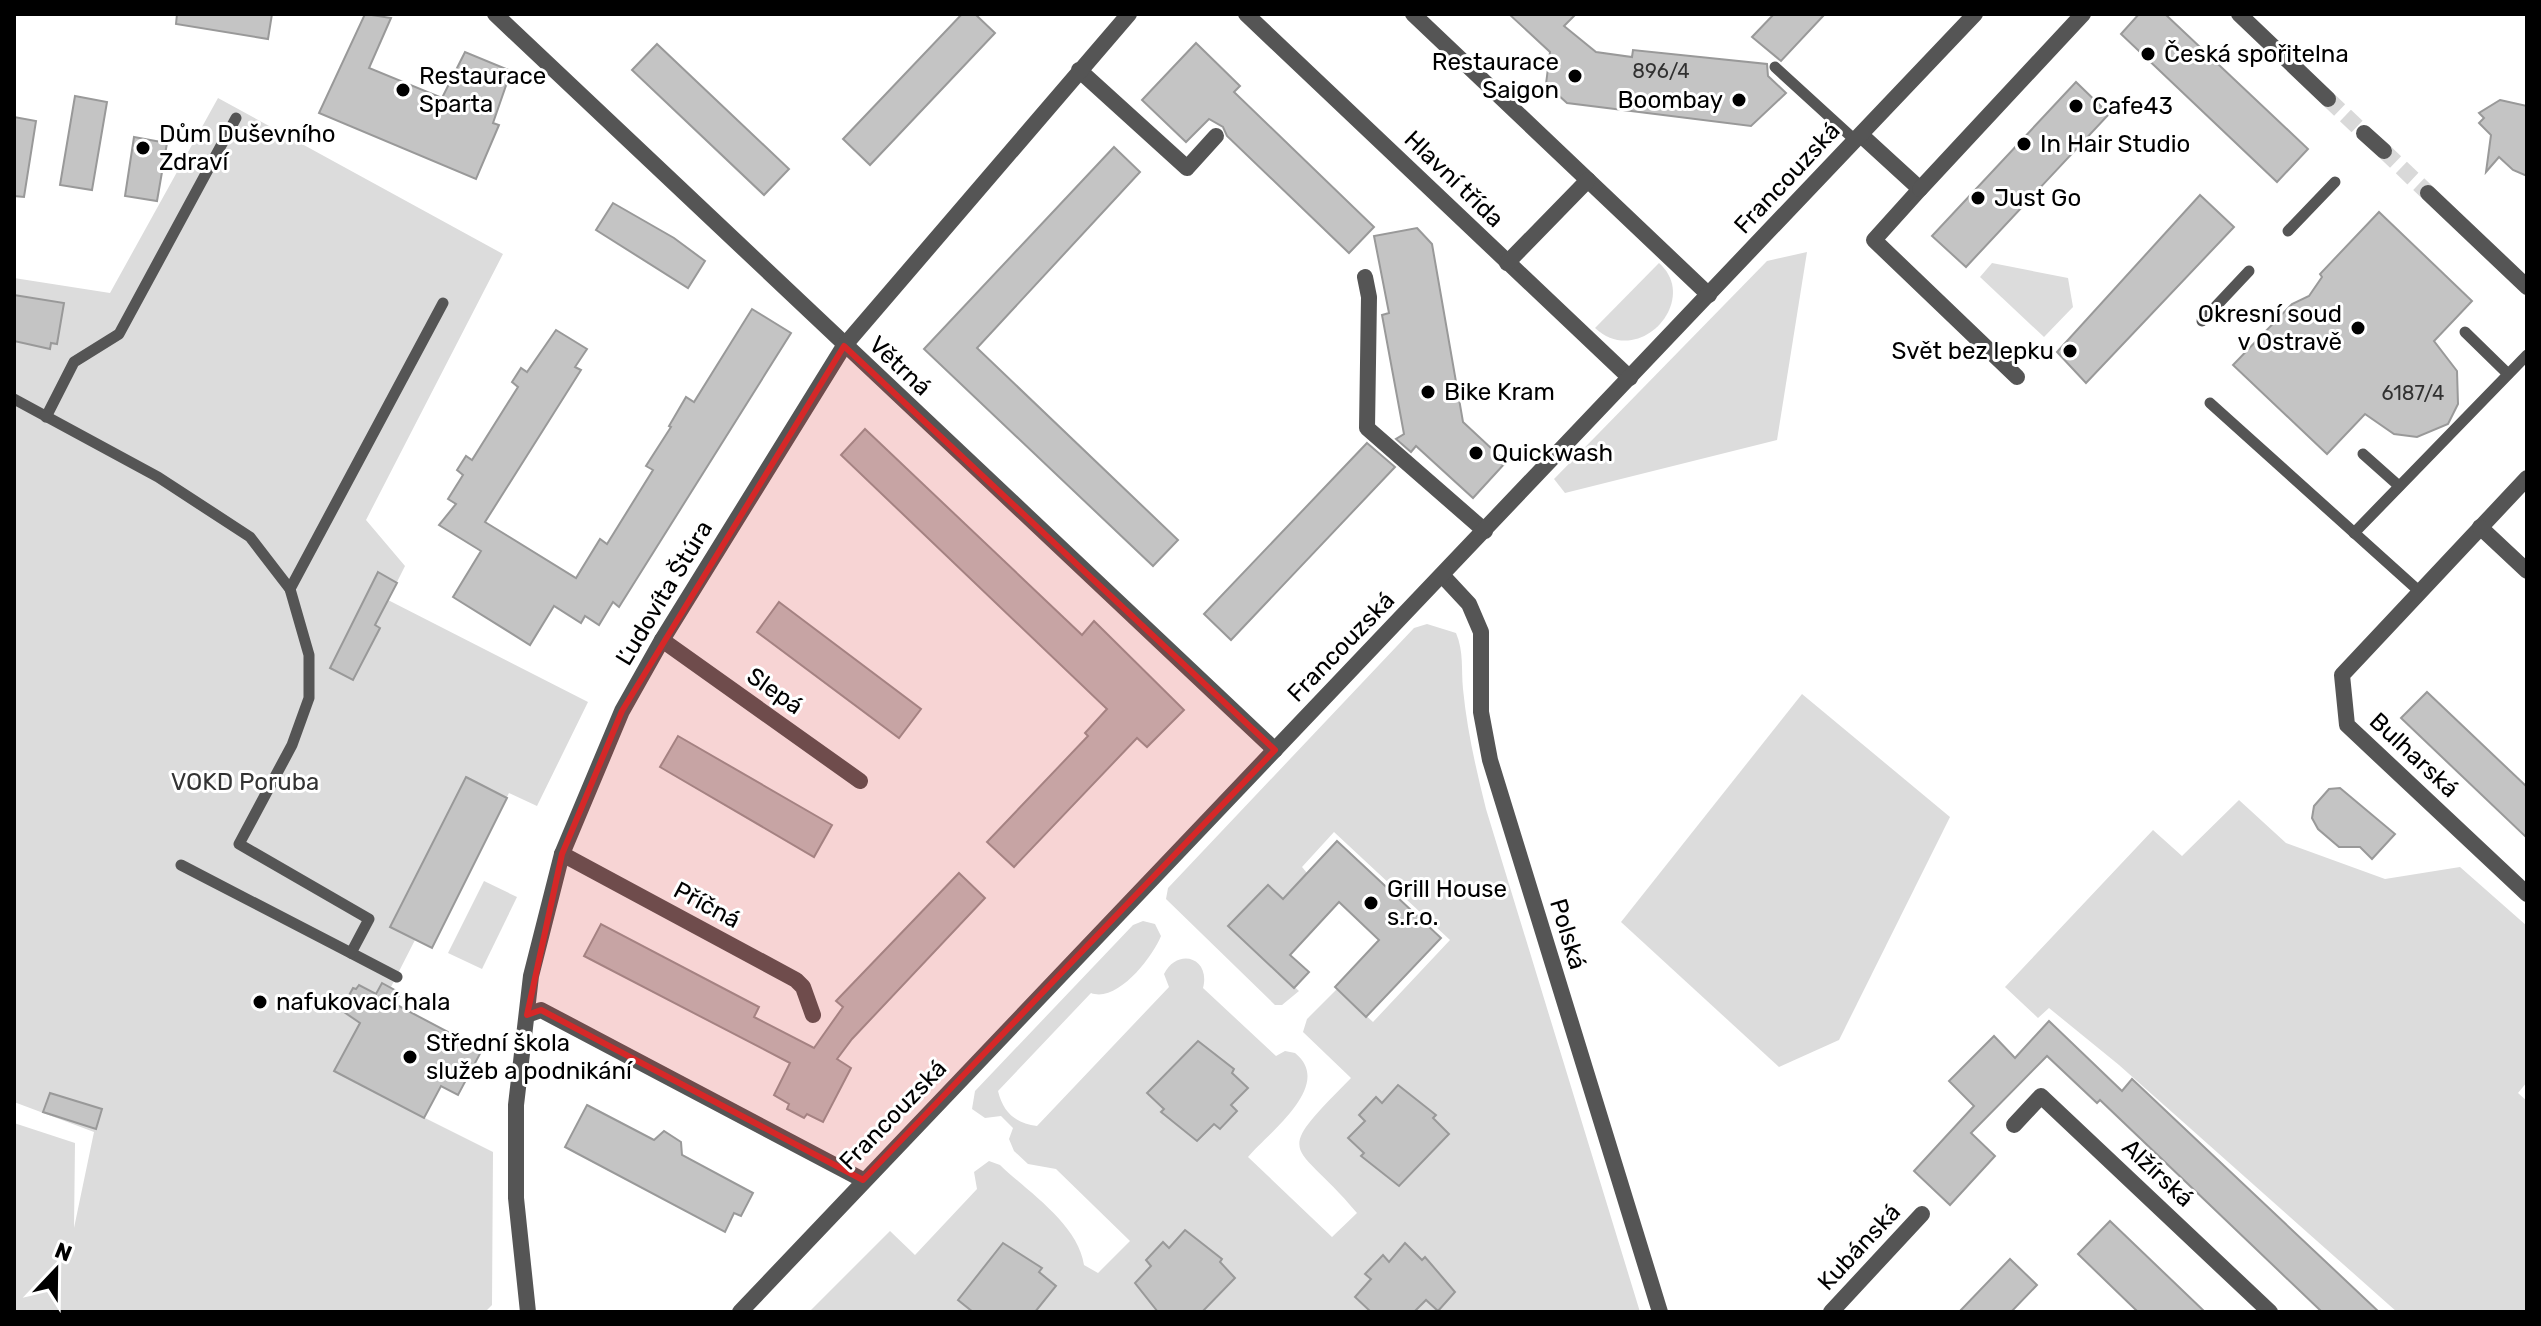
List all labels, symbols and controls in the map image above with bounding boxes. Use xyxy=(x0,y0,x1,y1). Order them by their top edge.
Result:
place label: Česká spořitelna xyxy=(2164,40,2349,68)
marker: Česká spořitelna xyxy=(2139,45,2157,63)
place label: Restaurace Saigon xyxy=(1432,48,1559,104)
house number: 896/4 xyxy=(1632,59,1690,83)
place label: Restaurace Sparta xyxy=(419,62,546,118)
marker: Restaurace Saigon xyxy=(1566,67,1584,85)
marker: Restaurace Sparta xyxy=(394,81,412,99)
place label: Boombay xyxy=(1618,86,1723,114)
marker: Boombay xyxy=(1730,91,1748,109)
place label: Cafe43 xyxy=(2092,92,2173,120)
marker: Cafe43 xyxy=(2067,97,2085,115)
street label: Francouzská xyxy=(1728,117,1846,239)
place label: Dům Duševního Zdraví xyxy=(159,120,336,176)
street label: Hlavní třída xyxy=(1399,125,1509,233)
place label: In Hair Studio xyxy=(2040,130,2190,158)
marker: In Hair Studio xyxy=(2015,135,2033,153)
marker: Dům Duševního Zdraví xyxy=(134,139,152,157)
place label: Just Go xyxy=(1994,184,2081,212)
marker: Just Go xyxy=(1969,189,1987,207)
place label: Okresní soud v Ostravě xyxy=(2198,300,2342,356)
marker: Okresní soud v Ostravě xyxy=(2349,319,2367,337)
street label: Větrná xyxy=(863,330,937,402)
place label: Svět bez lepku xyxy=(1892,337,2054,365)
marker: Svět bez lepku xyxy=(2061,342,2079,360)
place label: Bike Kram xyxy=(1444,378,1555,406)
house number: 6187/4 xyxy=(2382,381,2444,405)
marker: Bike Kram xyxy=(1419,383,1437,401)
place label: Quickwash xyxy=(1492,439,1613,467)
marker: Quickwash xyxy=(1467,444,1485,462)
street label: Ľudovíta Štúra xyxy=(610,516,718,670)
street label: Francouzská xyxy=(1282,586,1400,708)
street label: Slepá xyxy=(742,662,808,720)
street label: Bulharská xyxy=(2364,707,2464,803)
park label: VOKD Poruba xyxy=(171,768,319,796)
place label: Grill House s.r.o. xyxy=(1387,875,1507,931)
street label: Příčná xyxy=(669,876,745,934)
marker: Grill House s.r.o. xyxy=(1362,894,1380,912)
street label: Polská xyxy=(1544,895,1592,973)
place label: nafukovací hala xyxy=(276,988,450,1016)
marker: nafukovací hala xyxy=(251,993,269,1011)
place label: Střední škola služeb a podnikání xyxy=(426,1029,633,1085)
marker: Střední škola služeb a podnikání xyxy=(401,1048,419,1066)
street label: Francouzská xyxy=(834,1054,952,1176)
street label: Alžírská xyxy=(2117,1133,2199,1213)
street label: Kubánská xyxy=(1812,1198,1906,1296)
north arrow xyxy=(16,1230,96,1310)
text: N xyxy=(51,1236,76,1267)

